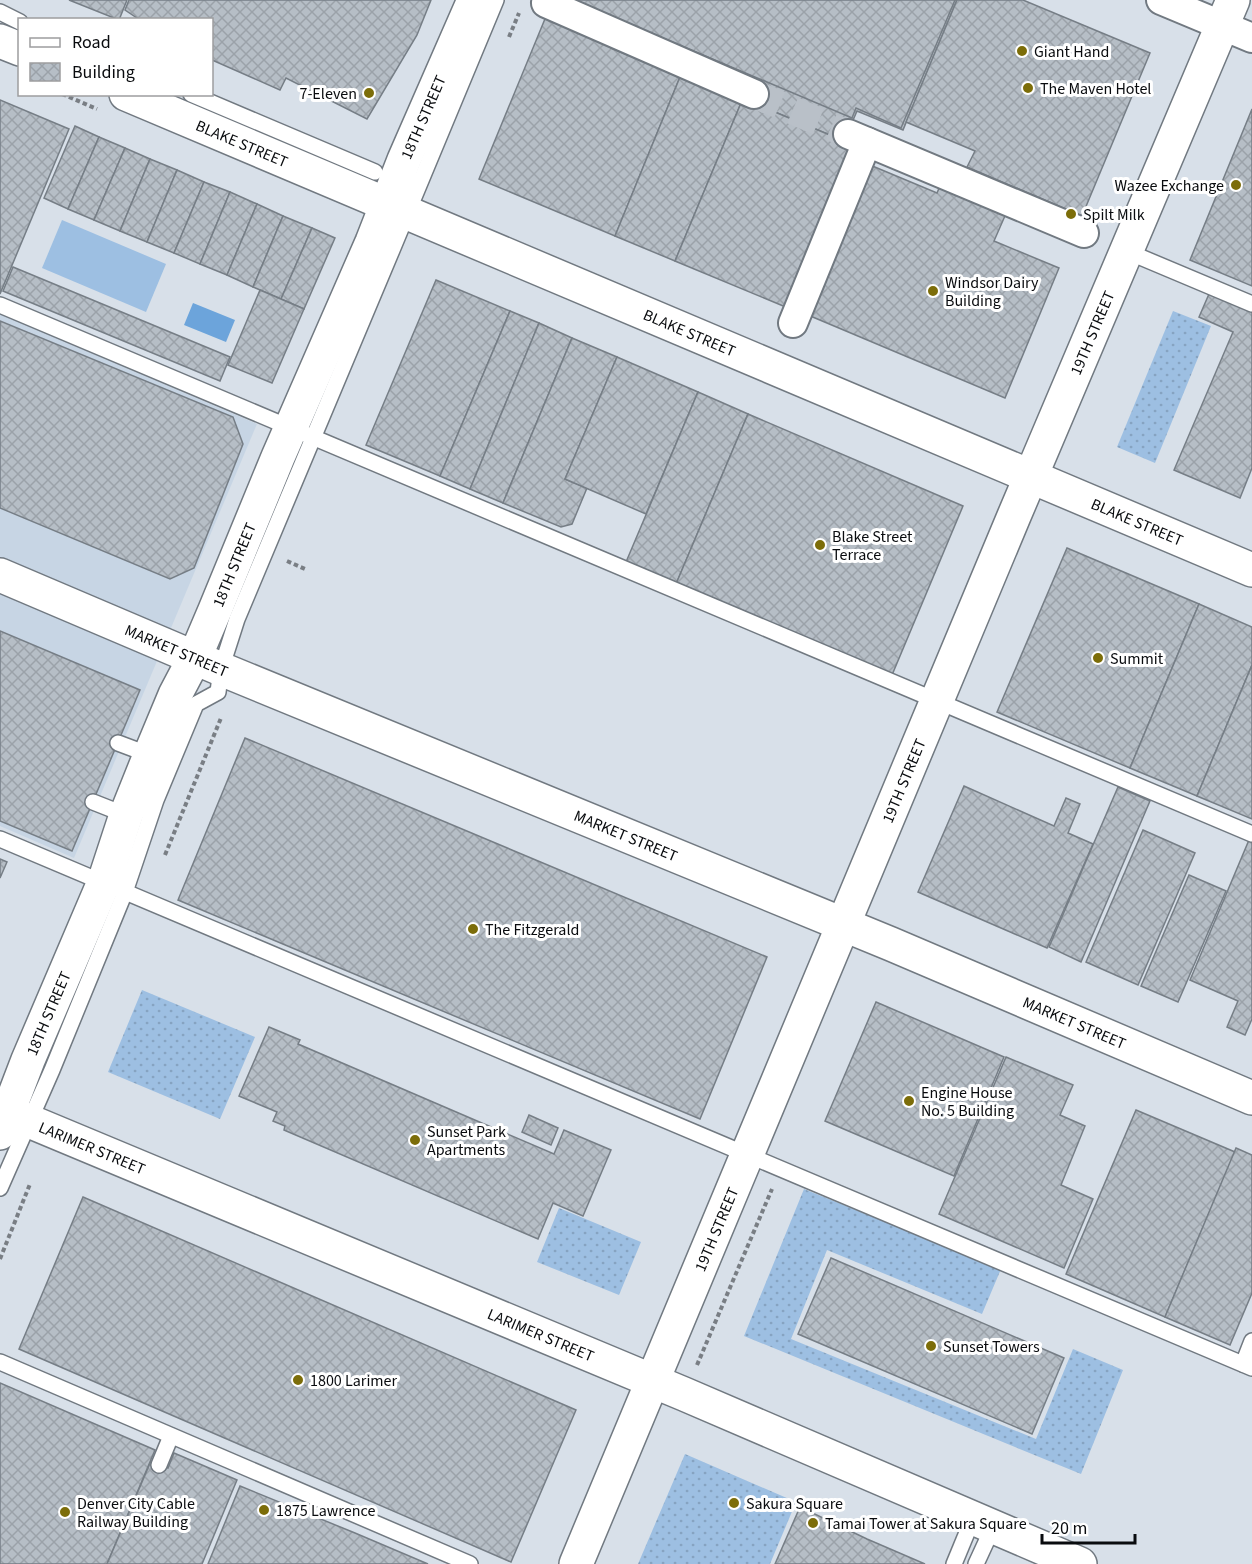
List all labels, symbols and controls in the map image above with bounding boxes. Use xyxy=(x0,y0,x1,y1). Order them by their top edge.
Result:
legend xyxy=(18,18,213,96)
text: Road xyxy=(72,30,111,55)
place label: Giant Hand xyxy=(1034,41,1109,63)
marker: Giant Hand xyxy=(1015,44,1029,58)
text: Building xyxy=(72,60,135,85)
street label: 18TH STREET xyxy=(396,72,452,163)
place label: The Maven Hotel xyxy=(1040,78,1151,100)
marker: The Maven Hotel xyxy=(1021,81,1035,95)
place label: 7-Eleven xyxy=(299,83,357,105)
marker: 7-Eleven xyxy=(362,86,376,100)
street label: BLAKE STREET xyxy=(192,115,292,173)
place label: Wazee Exchange xyxy=(1115,175,1224,197)
marker: Wazee Exchange xyxy=(1229,178,1243,192)
place label: Spilt Milk xyxy=(1083,204,1145,226)
marker: Spilt Milk xyxy=(1064,207,1078,221)
place label: Windsor Dairy Building xyxy=(945,272,1039,312)
marker: Windsor Dairy Building xyxy=(926,284,940,298)
street label: 19TH STREET xyxy=(1065,287,1121,379)
street label: BLAKE STREET xyxy=(640,304,739,363)
street label: BLAKE STREET xyxy=(1087,493,1187,552)
street label: 18TH STREET xyxy=(207,519,262,611)
place label: Blake Street Terrace xyxy=(832,526,913,566)
marker: Blake Street Terrace xyxy=(813,538,827,552)
street label: MARKET STREET xyxy=(121,619,232,683)
place label: Summit xyxy=(1110,648,1164,670)
marker: Summit xyxy=(1091,651,1105,665)
street label: 19TH STREET xyxy=(877,735,932,827)
street label: MARKET STREET xyxy=(570,805,681,867)
place label: The Fitzgerald xyxy=(485,919,579,941)
marker: The Fitzgerald xyxy=(466,922,480,936)
street label: 18TH STREET xyxy=(21,968,77,1059)
street label: MARKET STREET xyxy=(1019,991,1130,1055)
place label: Engine House No. 5 Building xyxy=(921,1082,1014,1122)
marker: Engine House No. 5 Building xyxy=(902,1094,916,1108)
street label: LARIMER STREET xyxy=(35,1116,149,1181)
place label: Sunset Park Apartments xyxy=(427,1121,506,1161)
marker: Sunset Park Apartments xyxy=(408,1133,422,1147)
street label: 19TH STREET xyxy=(689,1184,744,1275)
street label: LARIMER STREET xyxy=(484,1303,598,1367)
place label: Sunset Towers xyxy=(943,1336,1040,1358)
marker: Sunset Towers xyxy=(924,1339,938,1353)
place label: 1800 Larimer xyxy=(310,1370,398,1392)
marker: 1800 Larimer xyxy=(291,1373,305,1387)
place label: Denver City Cable Railway Building xyxy=(77,1493,195,1533)
place label: Sakura Square xyxy=(746,1493,843,1515)
marker: Sakura Square xyxy=(727,1496,741,1510)
place label: 1875 Lawrence xyxy=(276,1500,375,1522)
marker: 1875 Lawrence xyxy=(257,1503,271,1517)
marker: Denver City Cable Railway Building xyxy=(58,1505,72,1519)
scale bar xyxy=(1042,1507,1135,1545)
place label: Tamai Tower at Sakura Square xyxy=(825,1513,1027,1535)
marker: Tamai Tower at Sakura Square xyxy=(806,1516,820,1530)
text: 20 m xyxy=(1051,1516,1087,1541)

